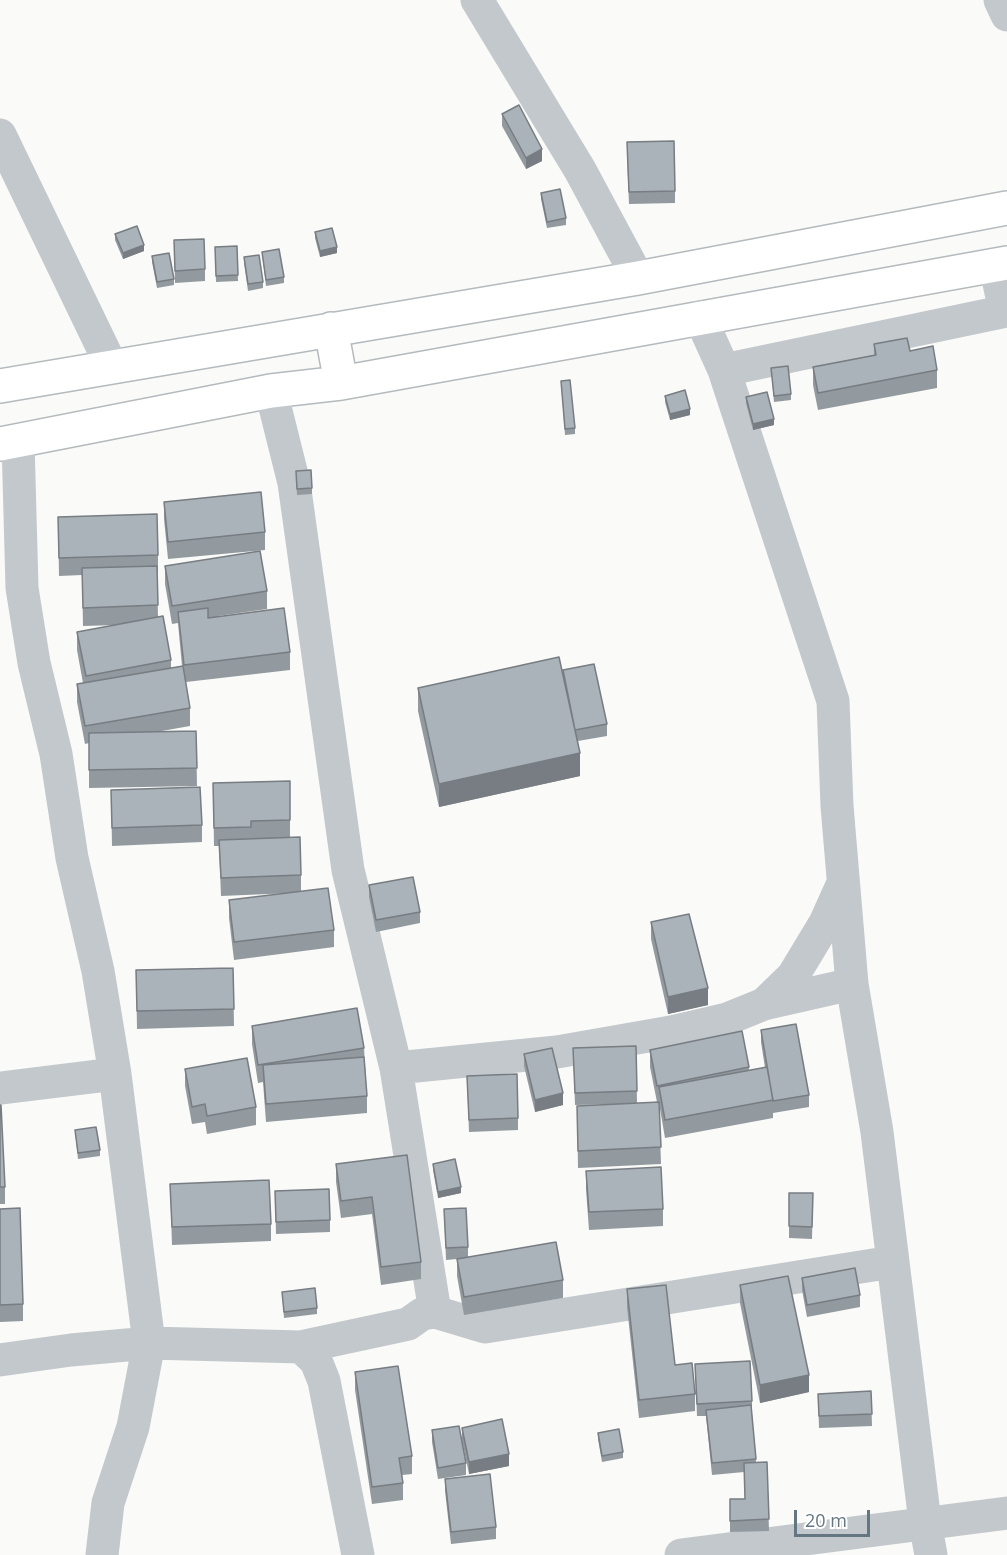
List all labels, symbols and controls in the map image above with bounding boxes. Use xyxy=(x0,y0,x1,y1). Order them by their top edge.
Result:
scale bar xyxy=(797,1498,874,1536)
text: 20 m xyxy=(805,1508,847,1532)

